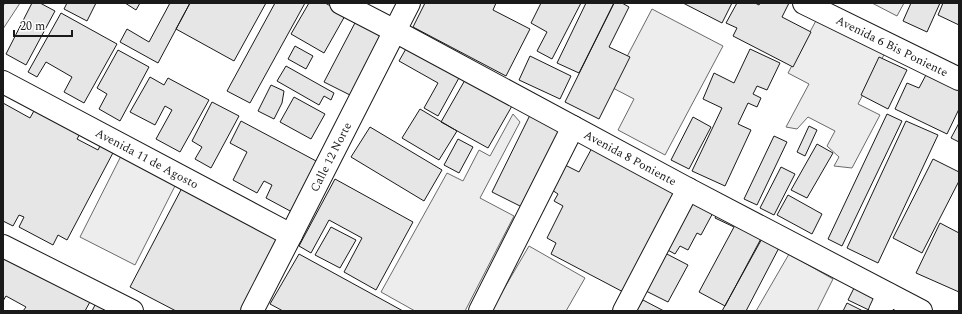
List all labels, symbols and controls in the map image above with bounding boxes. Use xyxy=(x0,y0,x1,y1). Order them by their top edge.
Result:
street label: Avenida 6 Bis Poniente xyxy=(832,11,951,82)
scale bar xyxy=(14,12,72,38)
text: 20 m xyxy=(20,17,45,36)
street label: Calle 12 Norte xyxy=(305,119,357,196)
street label: Avenida 11 de Agosto xyxy=(92,124,202,194)
street label: Avenida 8 Poniente xyxy=(580,125,680,191)

